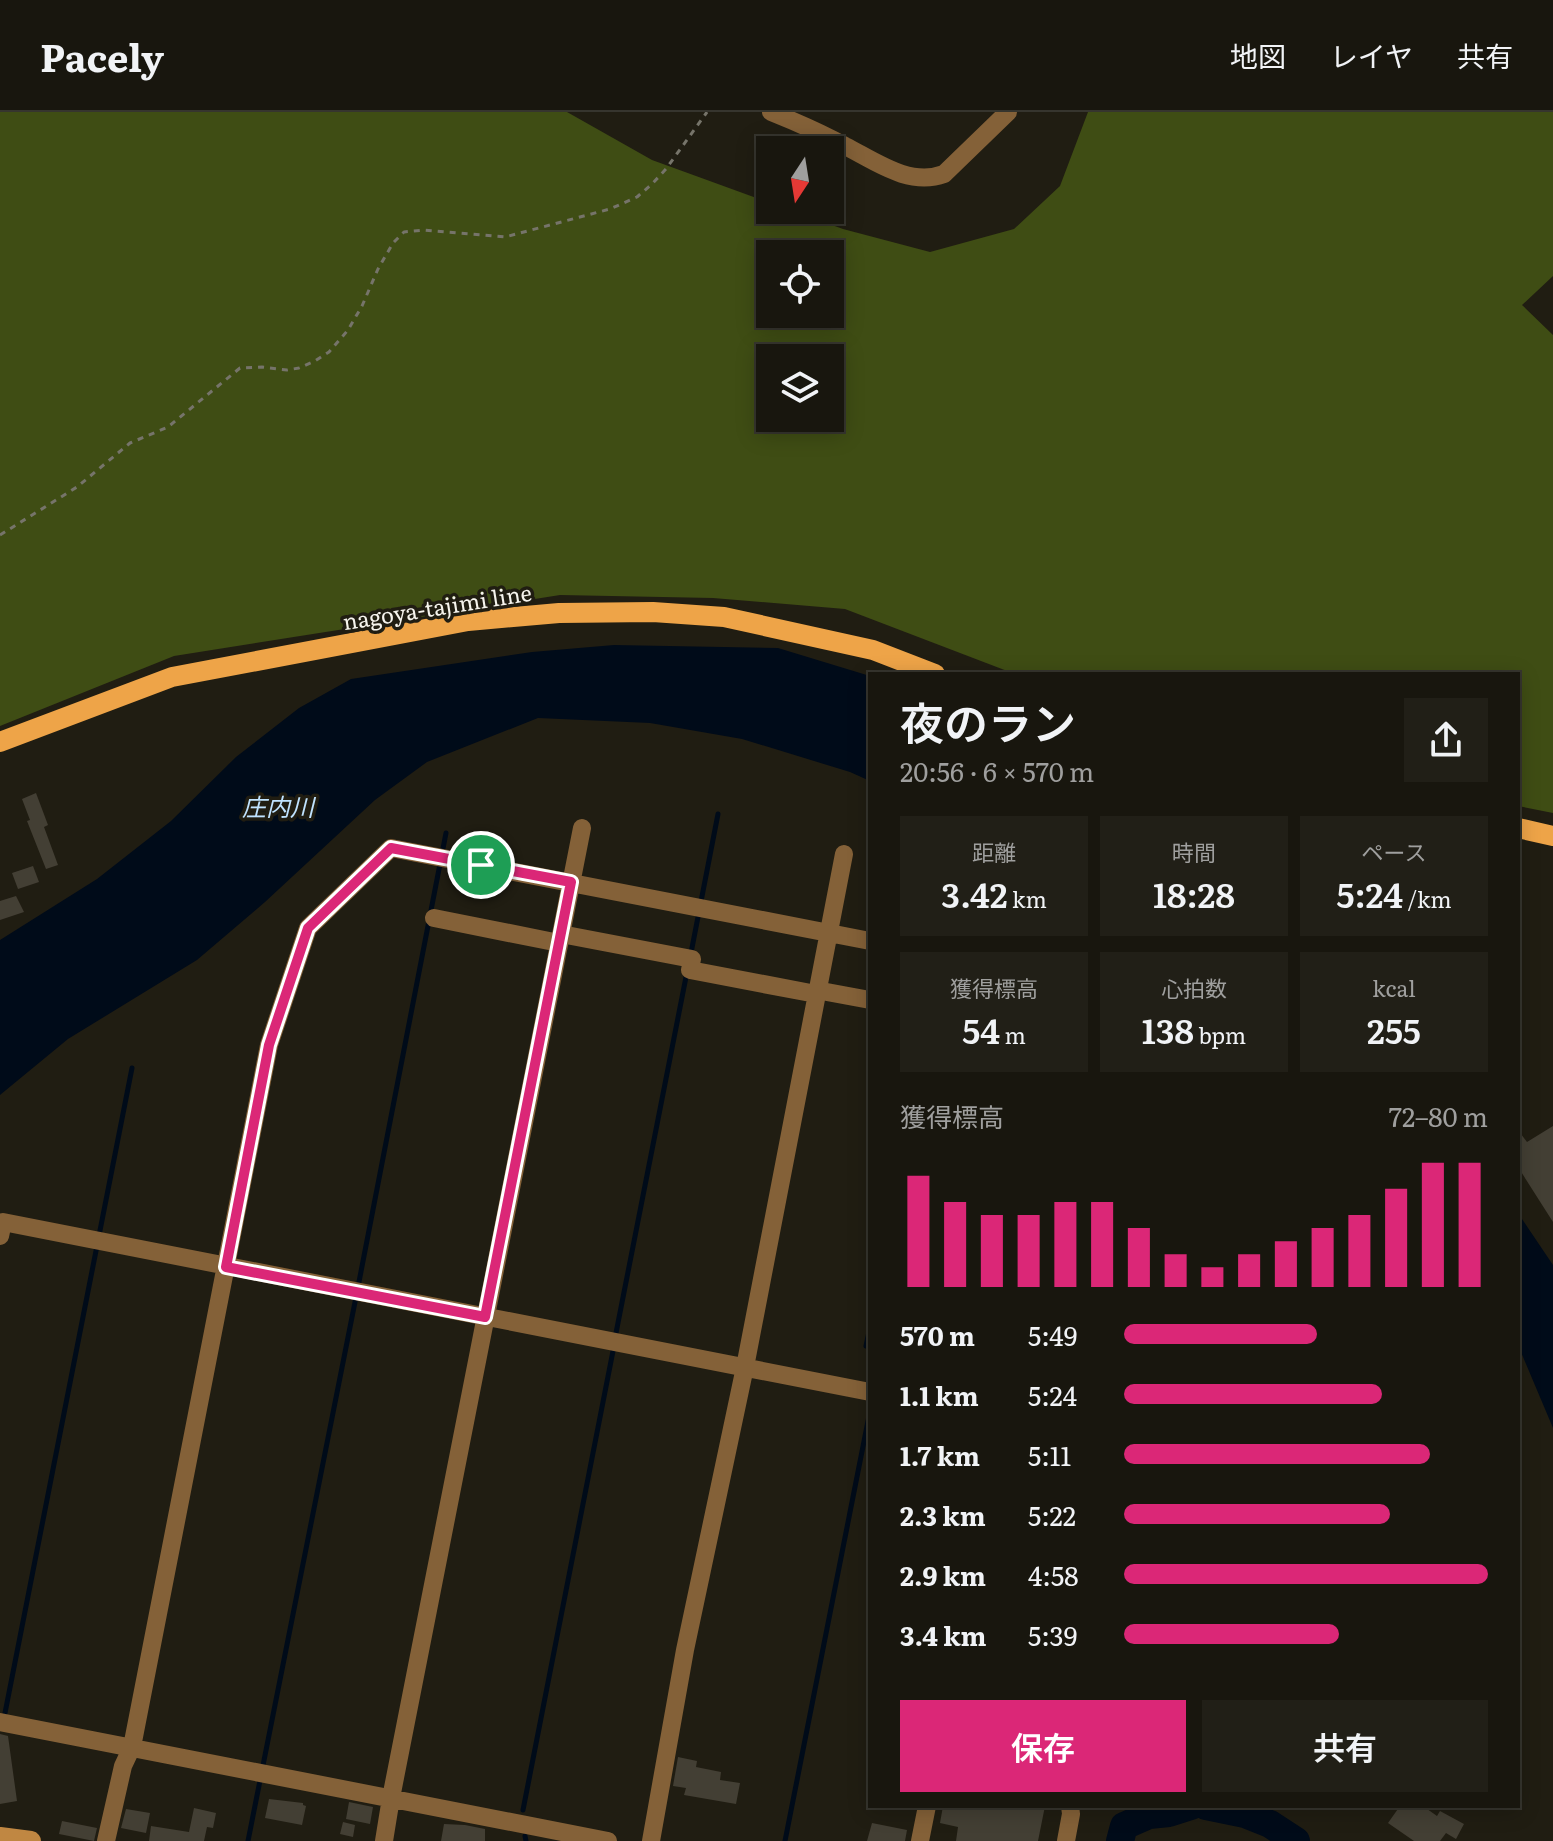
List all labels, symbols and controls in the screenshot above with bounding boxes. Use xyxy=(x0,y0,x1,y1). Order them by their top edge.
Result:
text: Pacely xyxy=(40,27,164,84)
text: 地図 xyxy=(1230,34,1286,76)
text: レイヤ xyxy=(1330,34,1413,76)
text: 共有 xyxy=(1457,34,1513,76)
north arrow xyxy=(756,136,844,224)
map controls xyxy=(756,136,844,432)
button: locate xyxy=(756,240,844,328)
button: layers xyxy=(756,344,844,432)
street label: nagoya-tajimi line xyxy=(340,575,534,637)
text: 夜のラン xyxy=(900,688,1076,754)
button: share xyxy=(1404,698,1488,782)
text: 20:56 · 6 × 570 m xyxy=(900,751,1094,790)
water label: 庄内川 xyxy=(242,788,317,823)
pin xyxy=(447,831,515,899)
text: 距離 xyxy=(972,835,1016,868)
text: 時間 xyxy=(1172,835,1216,868)
text: ペース xyxy=(1362,835,1426,868)
icon: arrive xyxy=(459,843,503,887)
text: 3.42 xyxy=(941,868,1008,918)
text: 18:28 xyxy=(1153,868,1235,918)
text: 5:24 xyxy=(1336,868,1403,918)
text: km xyxy=(1008,882,1047,915)
text: /km xyxy=(1403,882,1452,915)
text: 獲得標高 xyxy=(950,971,1038,1004)
text: 心拍数 xyxy=(1161,971,1227,1004)
text: kcal xyxy=(1372,971,1416,1004)
text: 54 xyxy=(962,1004,1000,1054)
text: 138 xyxy=(1142,1004,1194,1054)
text: 255 xyxy=(1367,1004,1421,1054)
text: m xyxy=(1000,1018,1026,1051)
text: bpm xyxy=(1194,1018,1246,1051)
text: 獲得標高 xyxy=(900,1096,1004,1135)
text: 72–80 m xyxy=(1389,1096,1488,1135)
text: 570 m xyxy=(900,1315,975,1354)
text: 5:49 xyxy=(1028,1315,1077,1354)
text: 1.1 km xyxy=(900,1375,979,1414)
text: 5:24 xyxy=(1028,1375,1077,1414)
text: 1.7 km xyxy=(900,1435,980,1474)
text: 5:11 xyxy=(1028,1435,1071,1474)
text: 2.3 km xyxy=(900,1495,986,1534)
text: 5:22 xyxy=(1028,1495,1076,1534)
text: 2.9 km xyxy=(900,1555,986,1594)
text: 4:58 xyxy=(1028,1555,1079,1594)
text: 3.4 km xyxy=(900,1615,987,1654)
text: 5:39 xyxy=(1028,1615,1077,1654)
button: 保存 xyxy=(900,1700,1186,1792)
button: 共有 xyxy=(1202,1700,1488,1792)

